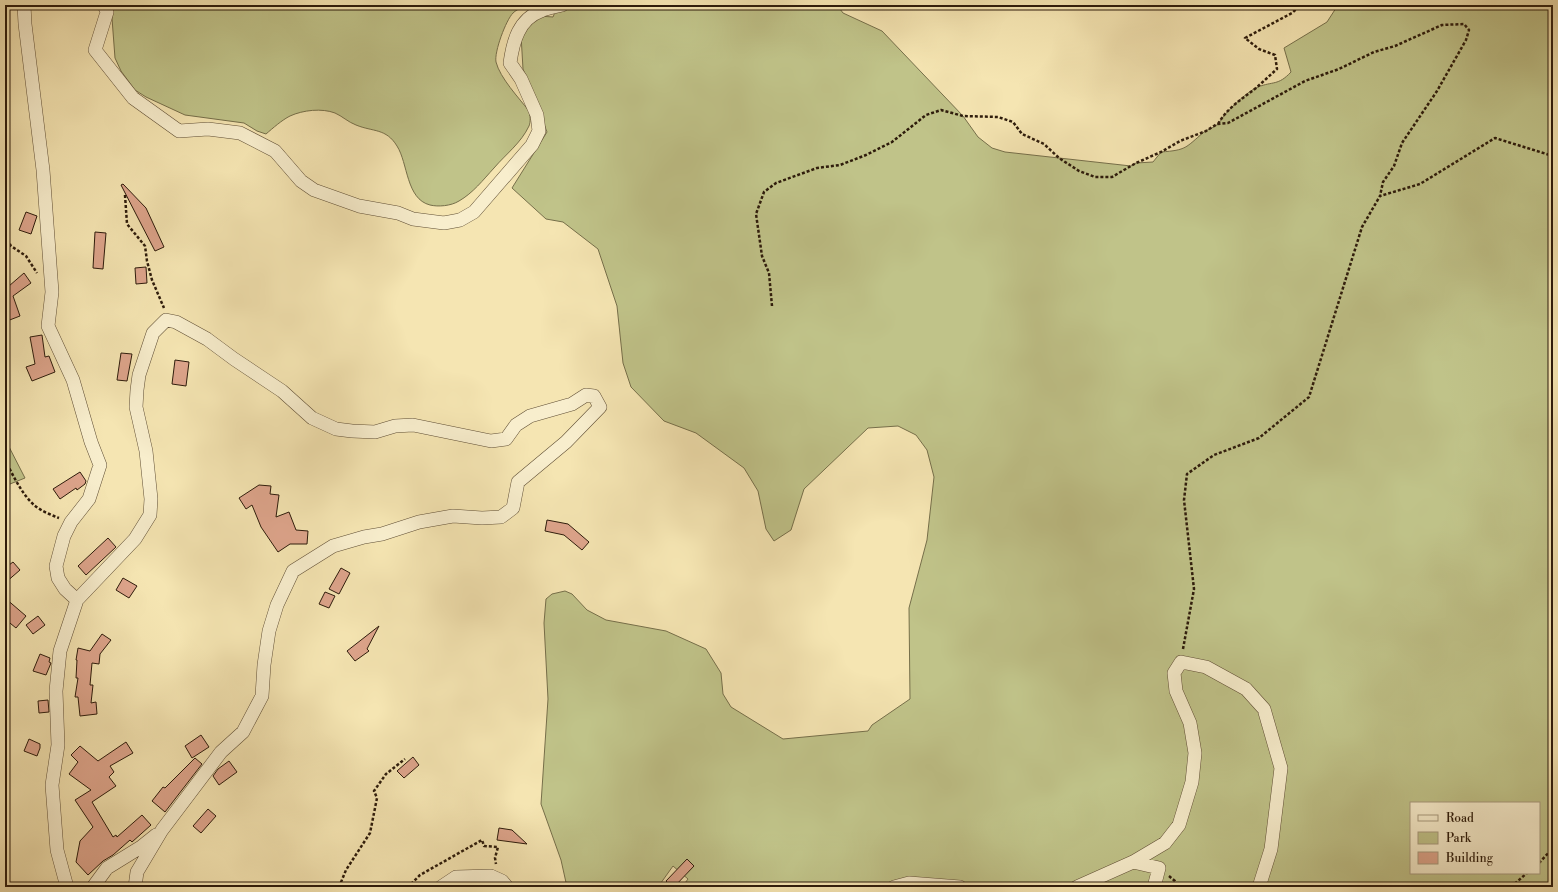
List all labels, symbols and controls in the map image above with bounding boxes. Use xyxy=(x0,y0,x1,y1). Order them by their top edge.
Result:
legend xyxy=(1410,802,1540,874)
text: Road xyxy=(1446,811,1474,826)
text: Park xyxy=(1446,831,1472,846)
text: Building xyxy=(1445,851,1494,866)

